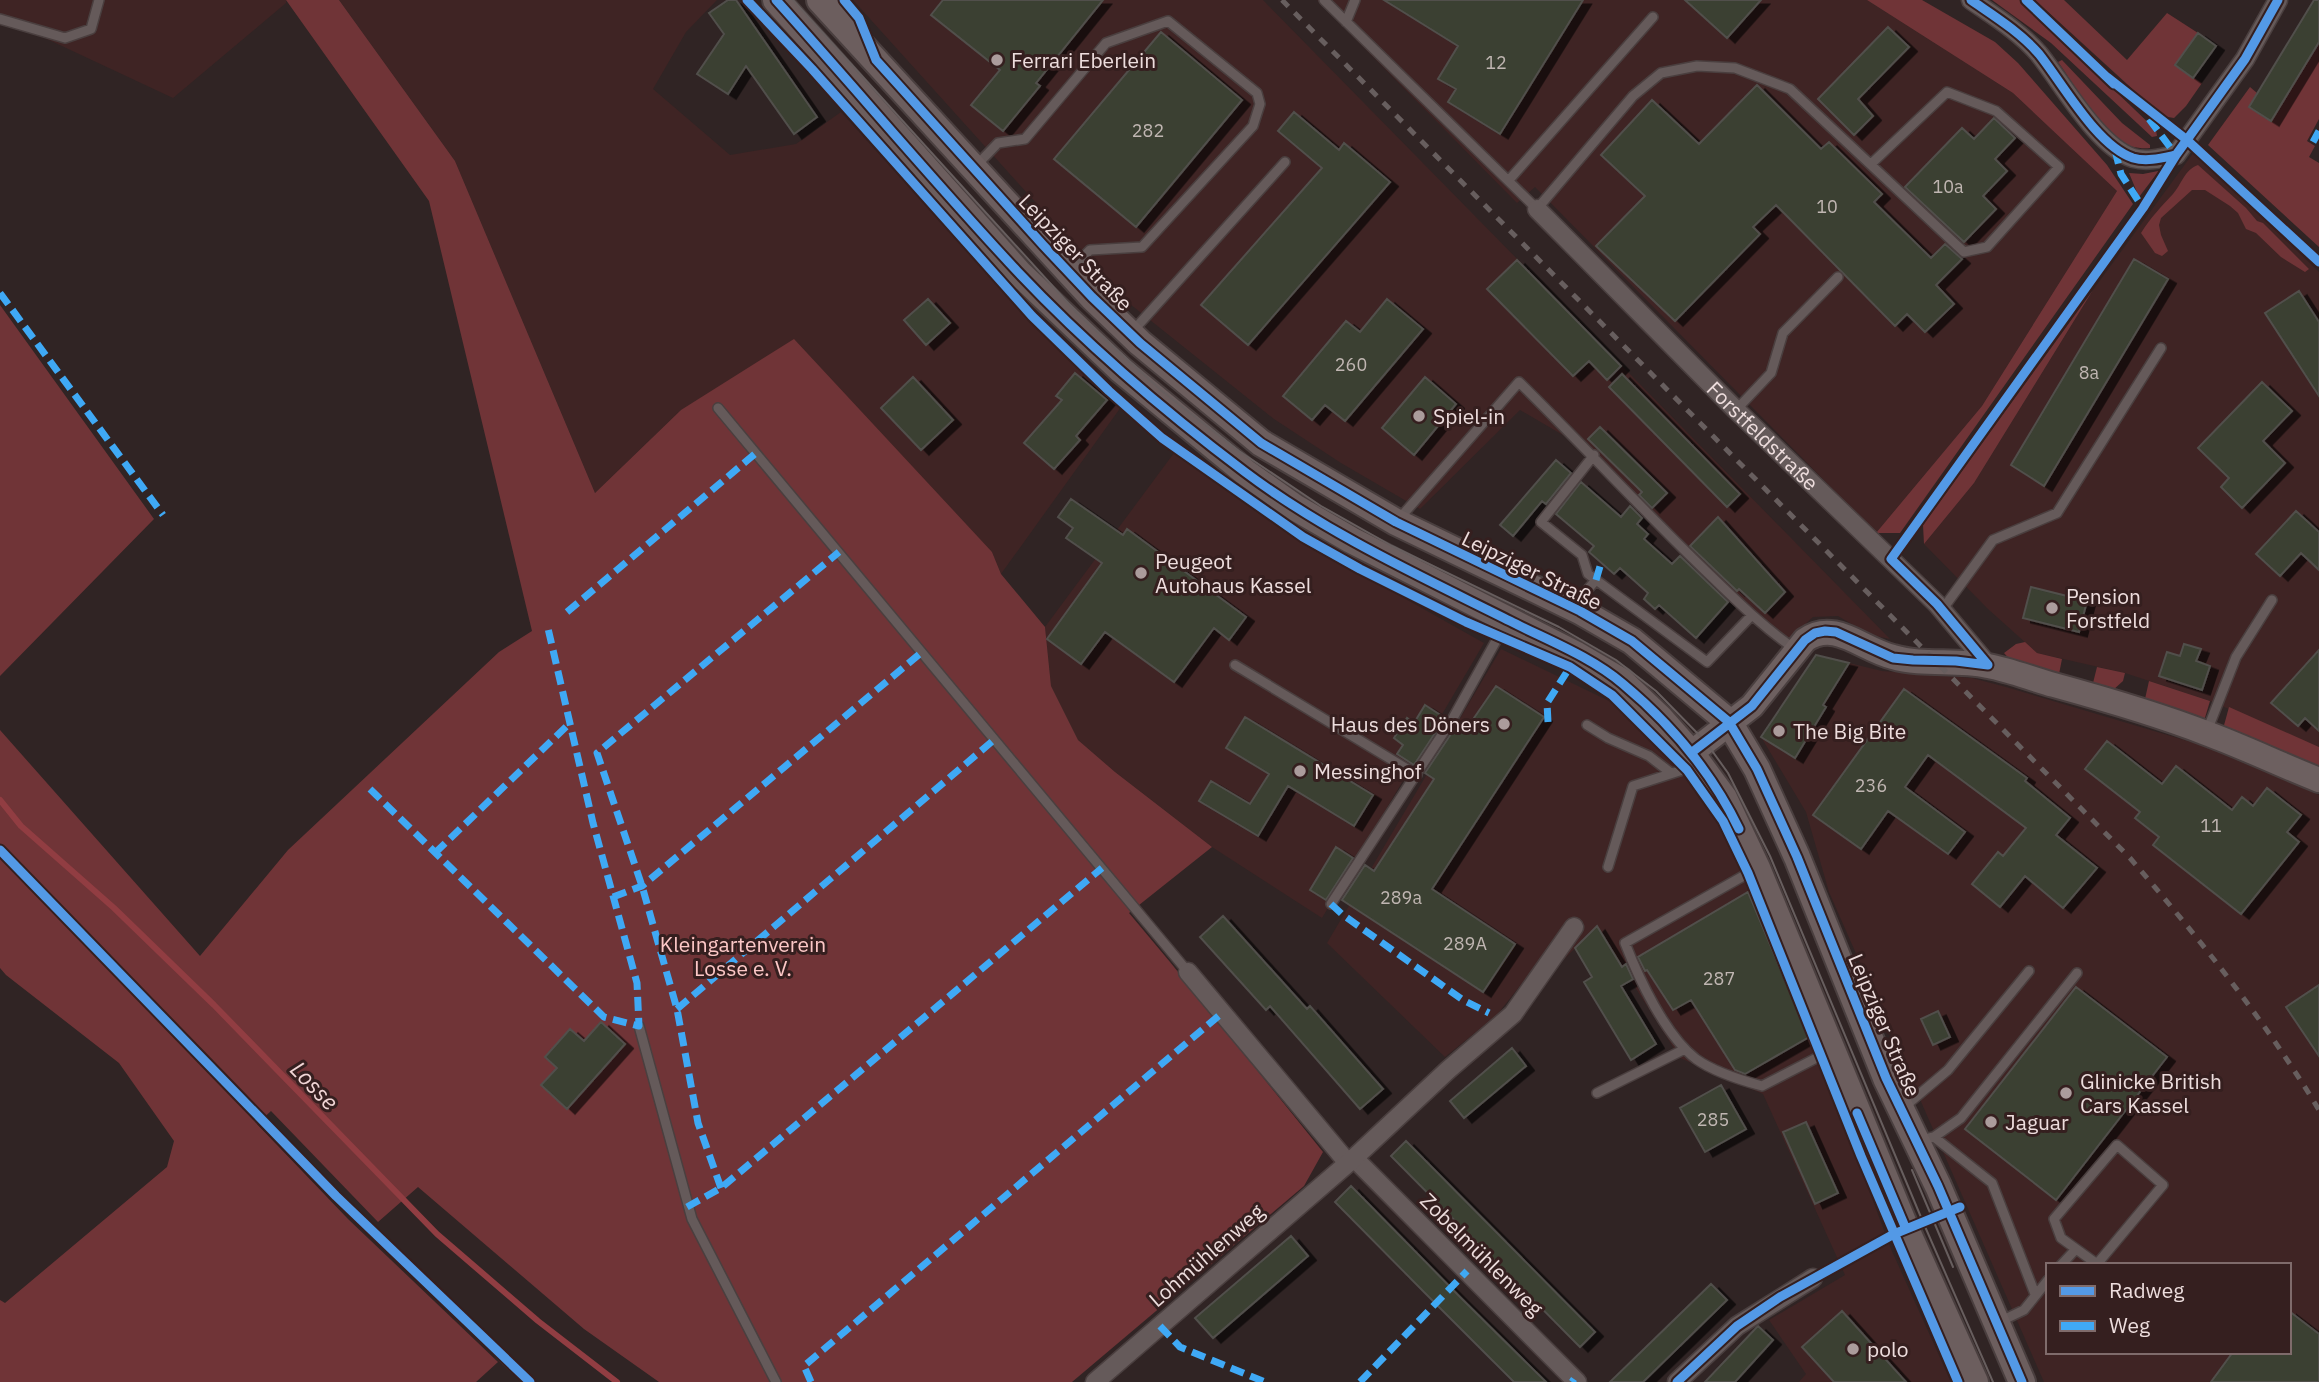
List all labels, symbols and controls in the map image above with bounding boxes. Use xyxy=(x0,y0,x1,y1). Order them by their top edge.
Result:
place label: Ferrari Eberlein xyxy=(1011,46,1156,74)
house number: 12 xyxy=(1485,51,1507,74)
marker: Ferrari Eberlein xyxy=(989,52,1005,68)
house number: 282 xyxy=(1132,119,1164,142)
house number: 10a xyxy=(1932,175,1964,198)
street label: Leipziger Straße xyxy=(1013,187,1139,317)
house number: 10 xyxy=(1816,195,1838,218)
house number: 260 xyxy=(1335,353,1367,376)
house number: 8a xyxy=(2079,361,2100,384)
street label: Forstfeldstraße xyxy=(1701,375,1825,496)
place label: Spiel-in xyxy=(1433,402,1505,430)
marker: Spiel-in xyxy=(1411,408,1427,424)
street label: Leipziger Straße xyxy=(1457,524,1607,616)
place label: Peugeot Autohaus Kassel xyxy=(1155,547,1312,599)
marker: Peugeot Autohaus Kassel xyxy=(1133,565,1149,581)
place label: Pension Forstfeld xyxy=(2066,582,2150,634)
marker: Pension Forstfeld xyxy=(2044,600,2060,616)
place label: Haus des Döners xyxy=(1331,710,1490,738)
marker: Haus des Döners xyxy=(1496,716,1512,732)
place label: The Big Bite xyxy=(1793,717,1906,745)
marker: The Big Bite xyxy=(1771,723,1787,739)
place label: Messinghof xyxy=(1314,757,1422,785)
marker: Messinghof xyxy=(1292,763,1308,779)
house number: 236 xyxy=(1855,774,1887,797)
house number: 11 xyxy=(2200,814,2222,837)
house number: 289a xyxy=(1380,886,1422,909)
park label: Kleingartenverein Losse e. V. xyxy=(660,930,826,982)
house number: 289A xyxy=(1443,932,1487,955)
street label: Leipziger Straße xyxy=(1842,949,1928,1101)
house number: 287 xyxy=(1703,967,1735,990)
water label: Losse xyxy=(285,1054,346,1116)
place label: Glinicke British Cars Kassel xyxy=(2080,1067,2222,1119)
marker: Glinicke British Cars Kassel xyxy=(2058,1085,2074,1101)
house number: 285 xyxy=(1697,1108,1729,1131)
place label: Jaguar xyxy=(2005,1108,2069,1136)
marker: Jaguar xyxy=(1983,1114,1999,1130)
street label: Zobelmühlenweg xyxy=(1414,1186,1550,1322)
street label: Lohmühlenweg xyxy=(1143,1197,1269,1313)
legend xyxy=(2046,1263,2291,1354)
text: Radweg xyxy=(2109,1276,2184,1304)
text: Weg xyxy=(2109,1311,2150,1339)
place label: polo xyxy=(1867,1335,1908,1363)
marker: polo xyxy=(1845,1341,1861,1357)

